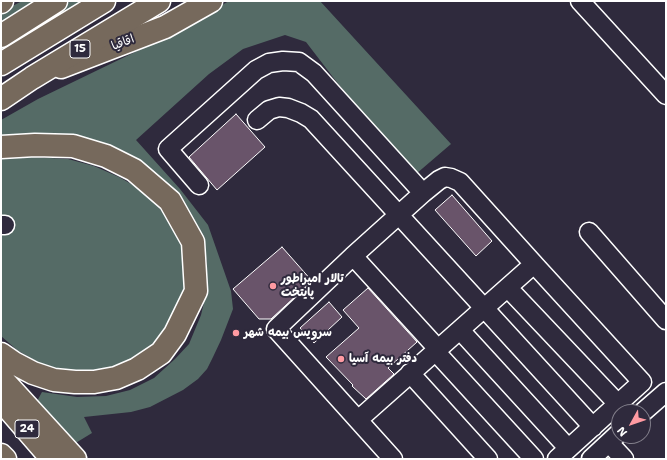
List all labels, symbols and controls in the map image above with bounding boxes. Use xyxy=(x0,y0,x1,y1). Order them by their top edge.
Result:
street label: اقاقیا xyxy=(110,32,136,54)
road number: 15 xyxy=(70,40,90,58)
place label: تالار امپراطور پایتخت xyxy=(281,272,344,300)
marker: تالار امپراطور پایتخت xyxy=(268,281,278,291)
place label: سرویس بیمه شهر xyxy=(244,326,332,340)
marker: سرویس بیمه شهر xyxy=(231,328,241,338)
place label: دفتر بیمه آسیا xyxy=(349,352,417,366)
marker: دفتر بیمه آسیا xyxy=(336,354,346,364)
north arrow xyxy=(611,404,651,444)
road number: 24 xyxy=(15,420,39,438)
text: N xyxy=(614,423,631,440)

